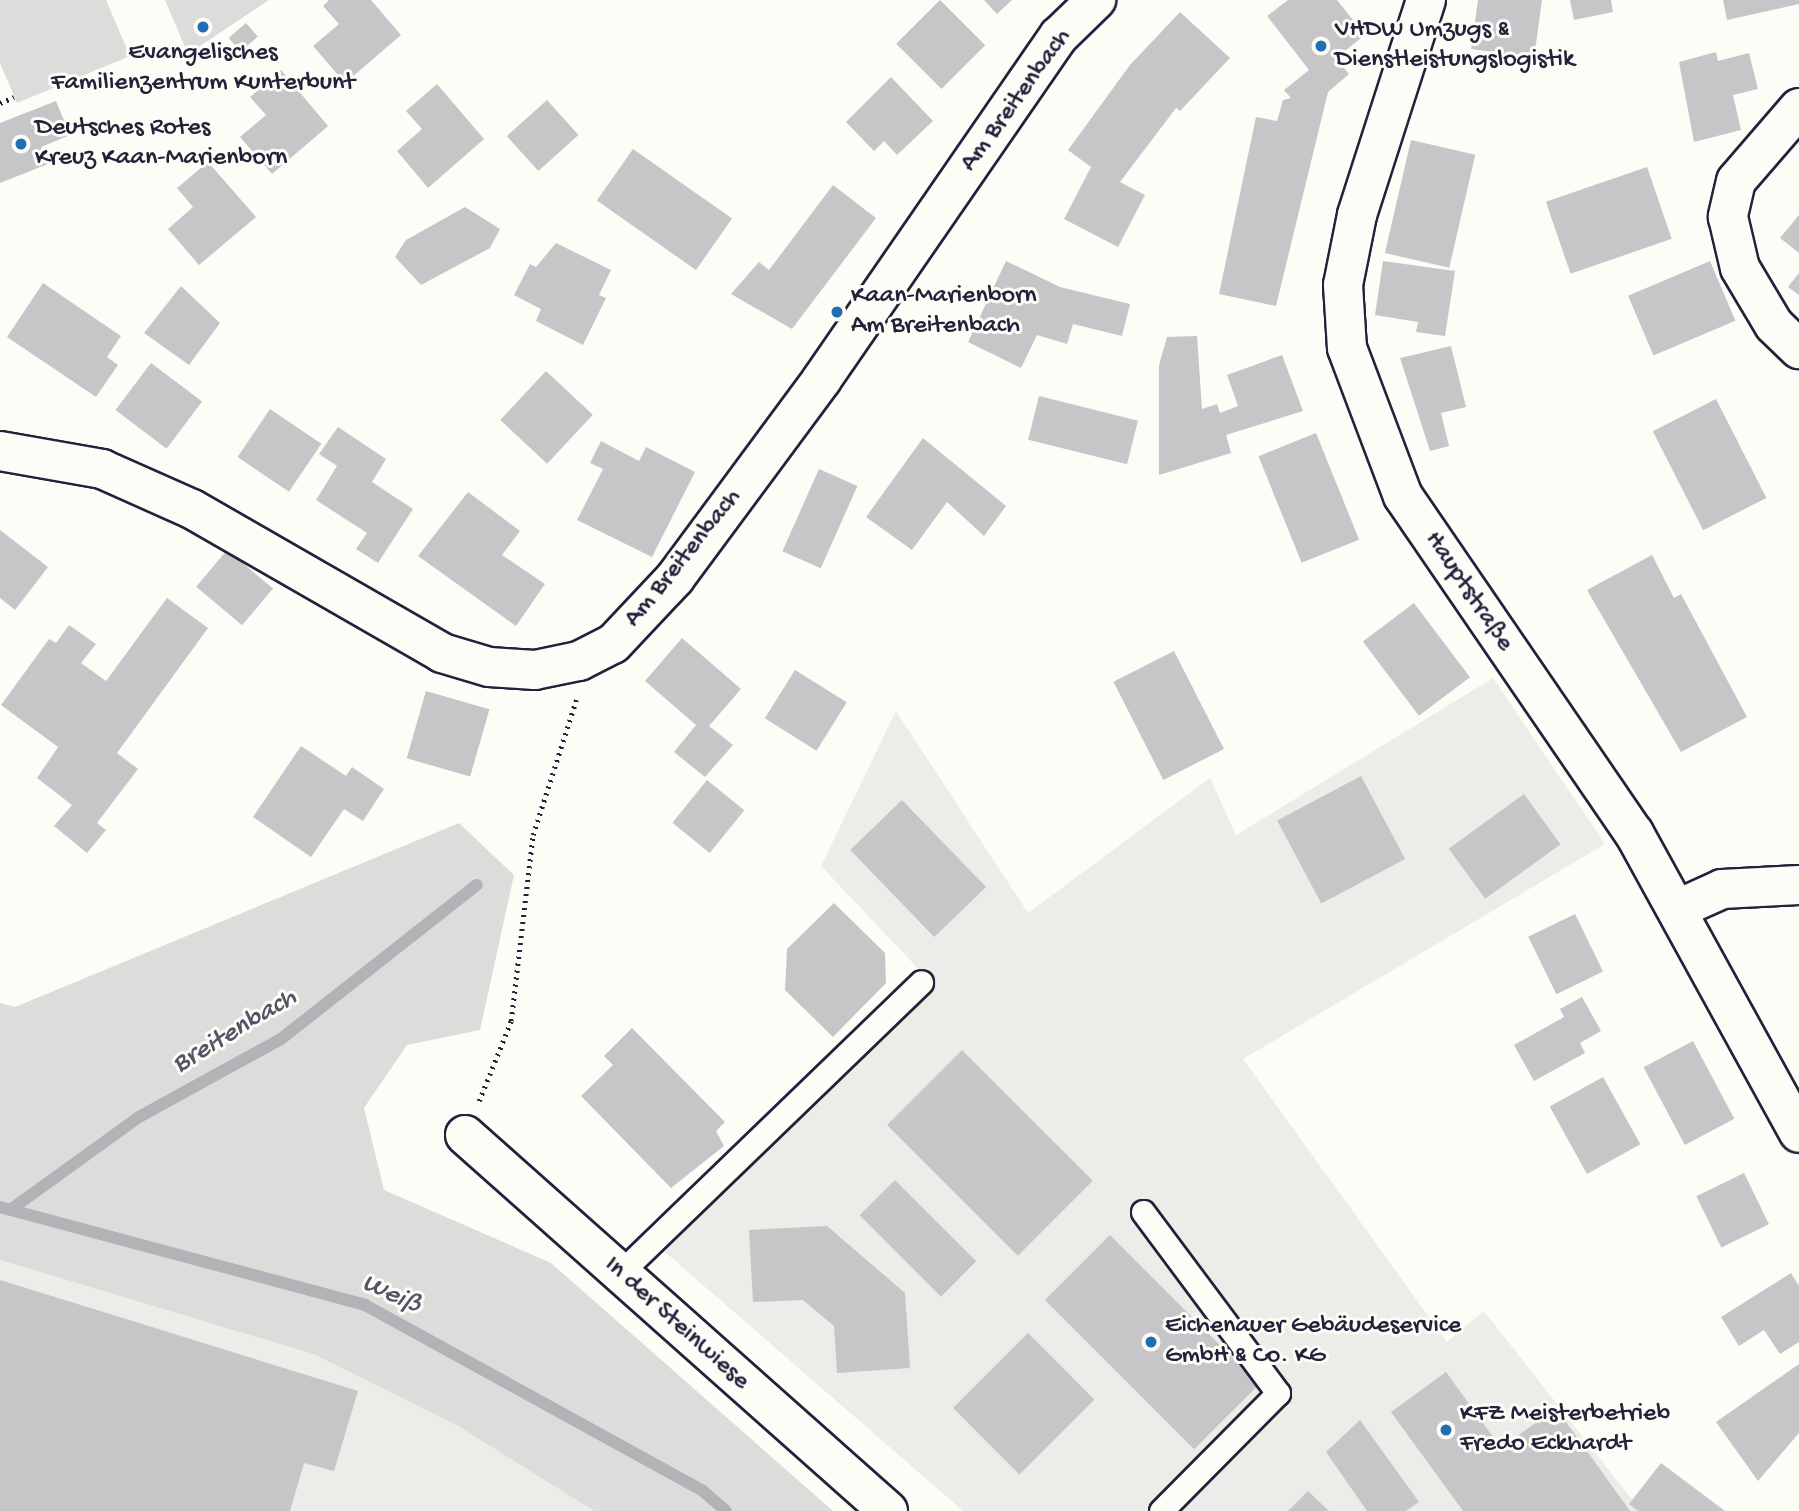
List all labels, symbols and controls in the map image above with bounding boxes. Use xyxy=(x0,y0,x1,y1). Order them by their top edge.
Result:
place label: VHDW Umzugs & Dienstleistungslogistik xyxy=(1335,15,1574,76)
marker: Evangelisches Familienzentrum Kunterbunt xyxy=(195,19,211,35)
street label: Am Breitenbach xyxy=(955,24,1079,178)
place label: Evangelisches Familienzentrum Kunterbunt xyxy=(51,38,355,100)
marker: VHDW Umzugs & Dienstleistungslogistik xyxy=(1313,38,1329,54)
place label: Deutsches Rotes Kreuz Kaan-Marienborn xyxy=(35,113,287,174)
marker: Deutsches Rotes Kreuz Kaan-Marienborn xyxy=(13,136,29,152)
place label: Kaan-Marienborn Am Breitenbach xyxy=(851,281,1037,342)
marker: Kaan-Marienborn Am Breitenbach xyxy=(829,304,845,320)
street label: Am Breitenbach xyxy=(619,484,749,634)
street label: Hauptstraße xyxy=(1417,526,1519,658)
water label: Breitenbach xyxy=(167,982,303,1082)
street label: In der Steinwiese xyxy=(597,1250,755,1398)
water label: Weiß xyxy=(356,1267,426,1323)
place label: Eichenauer Gebäudeservice GmbH & Co. KG xyxy=(1165,1311,1461,1372)
marker: Eichenauer Gebäudeservice GmbH & Co. KG xyxy=(1143,1334,1159,1350)
place label: KFZ Meisterbetrieb Fredo Eckhardt xyxy=(1460,1399,1670,1460)
marker: KFZ Meisterbetrieb Fredo Eckhardt xyxy=(1438,1422,1454,1438)

